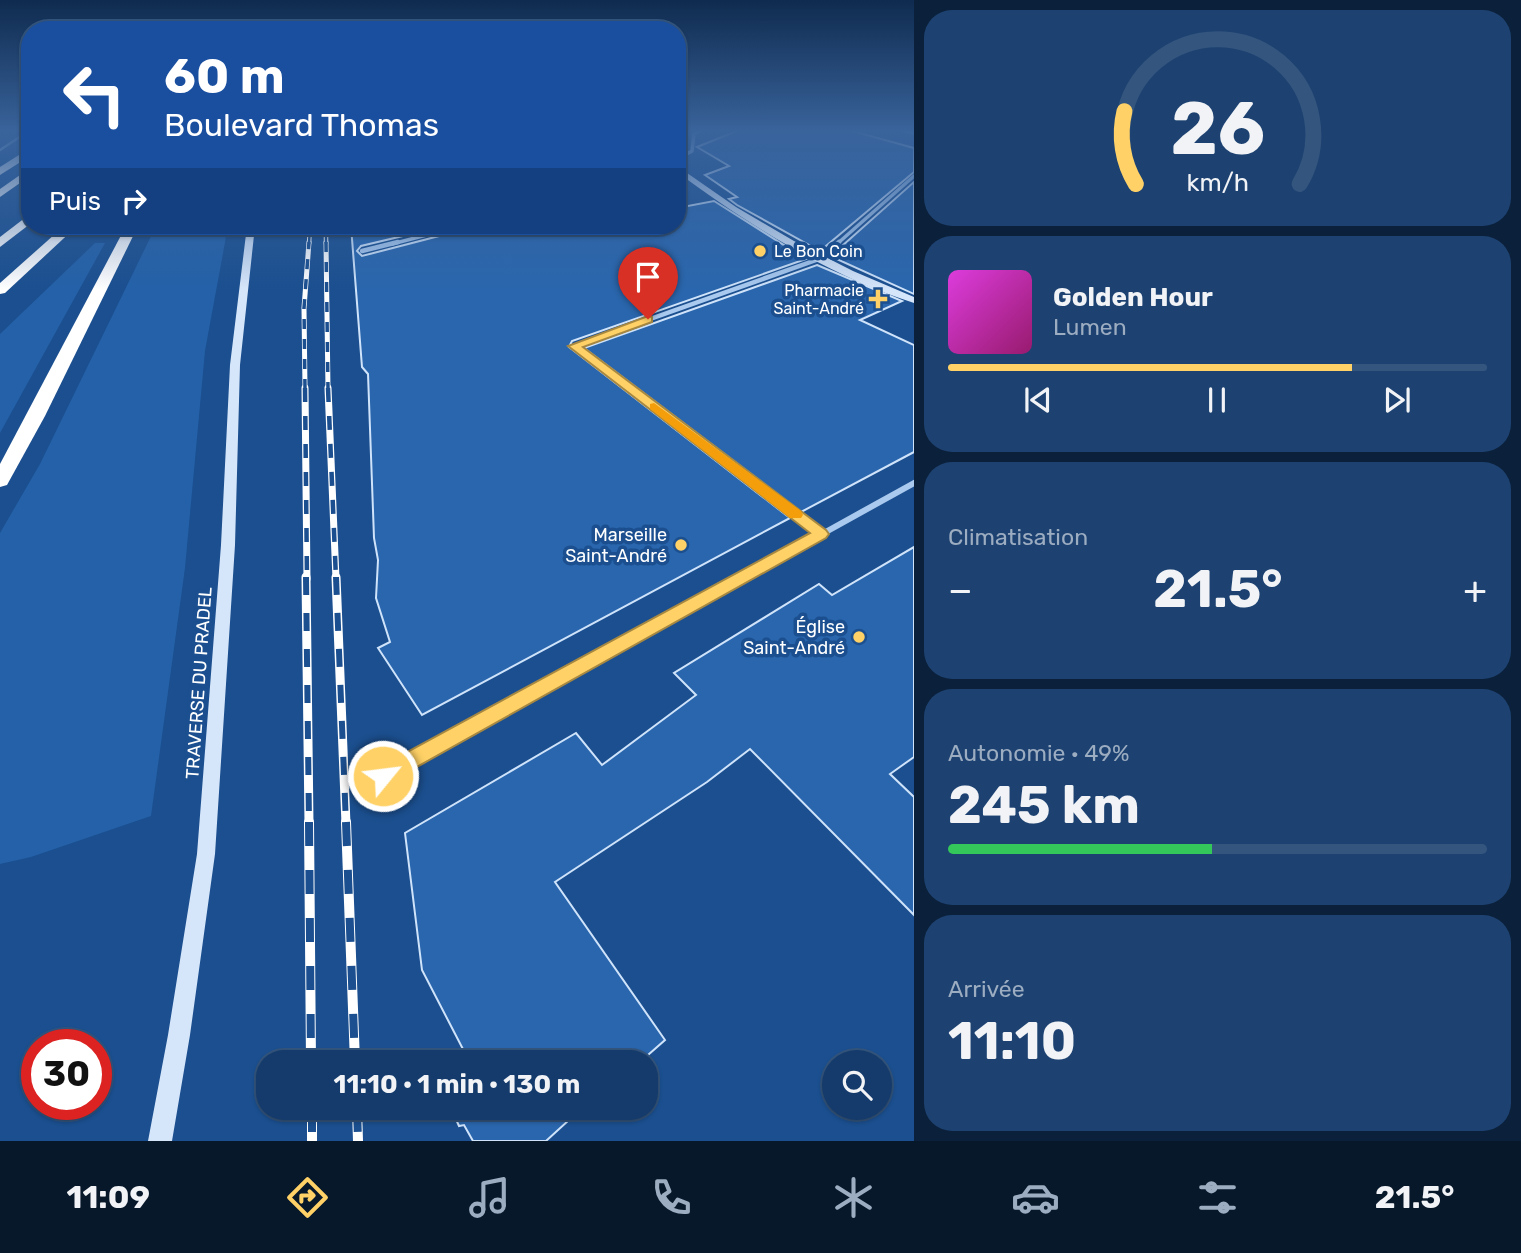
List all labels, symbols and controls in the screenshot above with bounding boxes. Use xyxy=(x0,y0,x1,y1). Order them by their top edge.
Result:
text: 60 m xyxy=(164,47,285,105)
icon: left xyxy=(49,49,140,140)
text: 26 xyxy=(1170,86,1265,172)
text: Boulevard Thomas xyxy=(164,106,439,144)
text: km/h xyxy=(1186,168,1249,197)
icon: right xyxy=(115,182,153,220)
text: Puis xyxy=(49,186,101,217)
place label: Le Bon Coin xyxy=(774,242,863,261)
marker: Le Bon Coin xyxy=(752,243,768,259)
pin xyxy=(618,247,678,319)
icon: arrive xyxy=(629,258,667,296)
place label: Pharmacie Saint-André xyxy=(773,281,864,318)
text: Golden Hour xyxy=(1053,282,1213,313)
marker: Pharmacie Saint-André xyxy=(870,291,886,307)
text: Lumen xyxy=(1053,313,1127,341)
icon: previous xyxy=(1019,381,1057,419)
icon: pause xyxy=(1198,381,1236,419)
icon: next xyxy=(1378,381,1416,419)
text: Climatisation xyxy=(948,523,1088,551)
place label: Marseille Saint-André xyxy=(565,524,667,567)
marker: Marseille Saint-André xyxy=(673,537,689,553)
text: 21.5° xyxy=(1153,558,1283,620)
text: − xyxy=(948,567,973,613)
text: + xyxy=(1463,567,1487,613)
street label: TRAVERSE DU PRADEL xyxy=(181,586,217,780)
place label: Église Saint-André xyxy=(743,616,845,659)
marker: Église Saint-André xyxy=(851,629,867,645)
position arrow xyxy=(346,739,420,813)
text: Autonomie · 49% xyxy=(948,739,1129,767)
text: 245 km xyxy=(948,774,1140,836)
text: Arrivée xyxy=(948,975,1025,1003)
text: 11:10 xyxy=(948,1010,1076,1072)
speed limit sign: 30 xyxy=(21,1029,112,1120)
map controls xyxy=(822,1050,892,1120)
button: search xyxy=(822,1050,892,1120)
text: 11:10 · 1 min · 130 m xyxy=(334,1069,580,1100)
icon: directions xyxy=(283,1173,332,1222)
icon: music xyxy=(465,1173,514,1222)
icon: phone xyxy=(647,1173,696,1222)
icon: climate xyxy=(829,1173,878,1222)
icon: car xyxy=(1011,1173,1060,1222)
icon: filters xyxy=(1193,1173,1242,1222)
text: 11:09 xyxy=(66,1178,150,1216)
text: 21.5° xyxy=(1375,1178,1454,1216)

